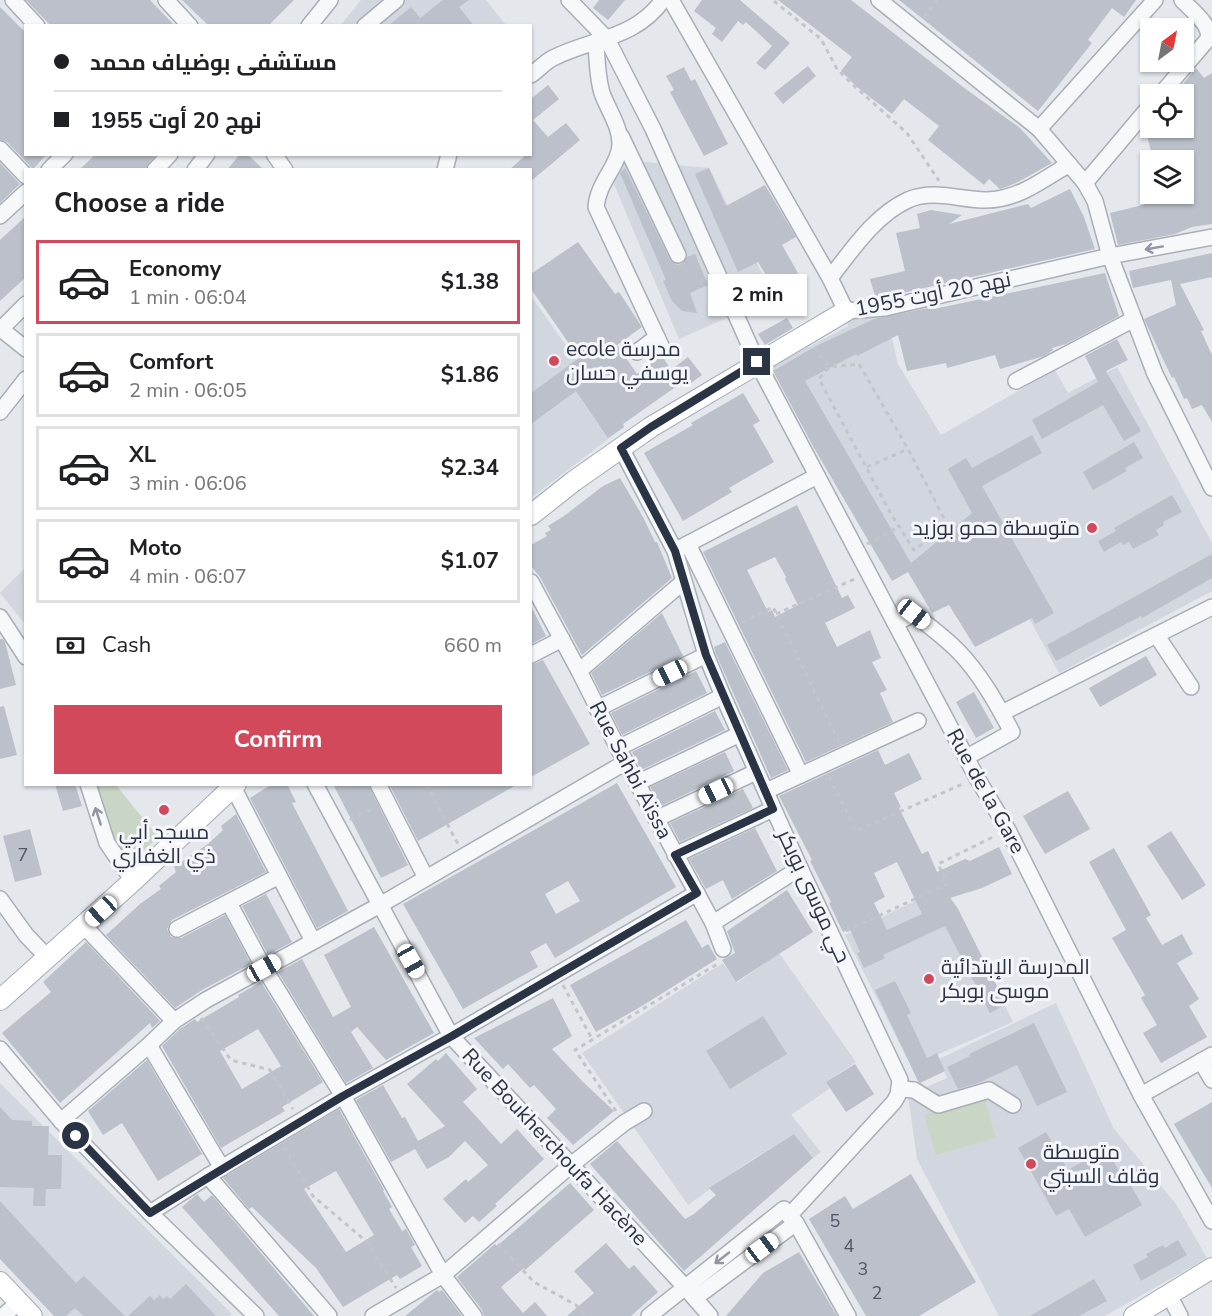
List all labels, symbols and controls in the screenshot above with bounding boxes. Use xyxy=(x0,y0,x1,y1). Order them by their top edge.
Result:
north arrow xyxy=(1140,18,1194,72)
map controls xyxy=(1140,18,1194,204)
text: مستشفى بوضياف محمد xyxy=(90,48,337,78)
button: locate xyxy=(1140,84,1194,138)
text: نهج 20 أوت 1955 xyxy=(90,106,262,136)
button: layers xyxy=(1140,150,1194,204)
text: Choose a ride xyxy=(54,185,225,222)
one-way arrow xyxy=(1145,243,1165,254)
text: Economy xyxy=(129,254,221,284)
icon: car xyxy=(57,255,111,309)
street label: نهج 20 أوت 1955 xyxy=(853,265,1013,323)
text: $1.38 xyxy=(441,267,499,297)
callout: 2 min xyxy=(708,275,807,317)
text: 2 min xyxy=(732,281,783,308)
text: 1 min · 06:04 xyxy=(129,284,247,311)
place label: ecole مدرسة يوسفي حسان xyxy=(566,335,689,389)
text: Comfort xyxy=(129,347,213,377)
icon: car xyxy=(57,348,111,402)
route end xyxy=(743,348,770,375)
marker: ecole مدرسة يوسفي حسان xyxy=(547,354,561,368)
text: $1.86 xyxy=(441,360,499,390)
text: 2 min · 06:05 xyxy=(129,377,247,404)
text: XL xyxy=(129,440,156,470)
icon: car xyxy=(57,441,111,495)
text: $2.34 xyxy=(441,453,499,483)
text: 3 min · 06:06 xyxy=(129,470,247,497)
place label: متوسطة حمو بوزيد xyxy=(912,514,1080,542)
marker: متوسطة حمو بوزيد xyxy=(1085,521,1099,535)
text: Moto xyxy=(129,533,182,563)
icon: car xyxy=(57,534,111,588)
text: $1.07 xyxy=(441,546,499,576)
text: 4 min · 06:07 xyxy=(129,563,247,590)
car xyxy=(894,596,934,632)
icon: cash xyxy=(54,629,87,662)
text: Cash xyxy=(102,630,151,660)
text: 660 m xyxy=(444,632,502,659)
car xyxy=(650,657,690,689)
street label: Rue Sahbi Aïssa xyxy=(583,696,679,844)
button: Confirm xyxy=(54,705,502,774)
street label: Rue de la Gare xyxy=(940,723,1032,859)
car xyxy=(696,775,736,807)
marker: مسجد أبي ذي الغفاري xyxy=(157,803,171,817)
one-way arrow xyxy=(92,807,103,826)
place label: مسجد أبي ذي الغفاري xyxy=(112,818,216,872)
street label: حي موسى بوبكر xyxy=(769,824,857,968)
house number: 7 xyxy=(18,843,28,867)
car xyxy=(82,892,120,930)
car xyxy=(394,941,428,981)
car xyxy=(244,951,284,985)
place label: المدرسة الإبتدائية موسى بوبكر xyxy=(940,953,1090,1005)
marker: المدرسة الإبتدائية موسى بوبكر xyxy=(922,972,936,986)
street label: Rue Boukherchoufa Hacène xyxy=(456,1042,654,1252)
route start xyxy=(62,1122,89,1149)
place label: متوسطة وقاف السبتي xyxy=(1043,1138,1159,1192)
marker: متوسطة وقاف السبتي xyxy=(1024,1157,1038,1171)
house number: 5 xyxy=(830,1209,840,1233)
car xyxy=(742,1230,782,1266)
house number: 4 xyxy=(844,1234,855,1258)
one-way arrow xyxy=(714,1251,730,1264)
house number: 3 xyxy=(858,1257,868,1281)
house number: 2 xyxy=(872,1281,882,1305)

